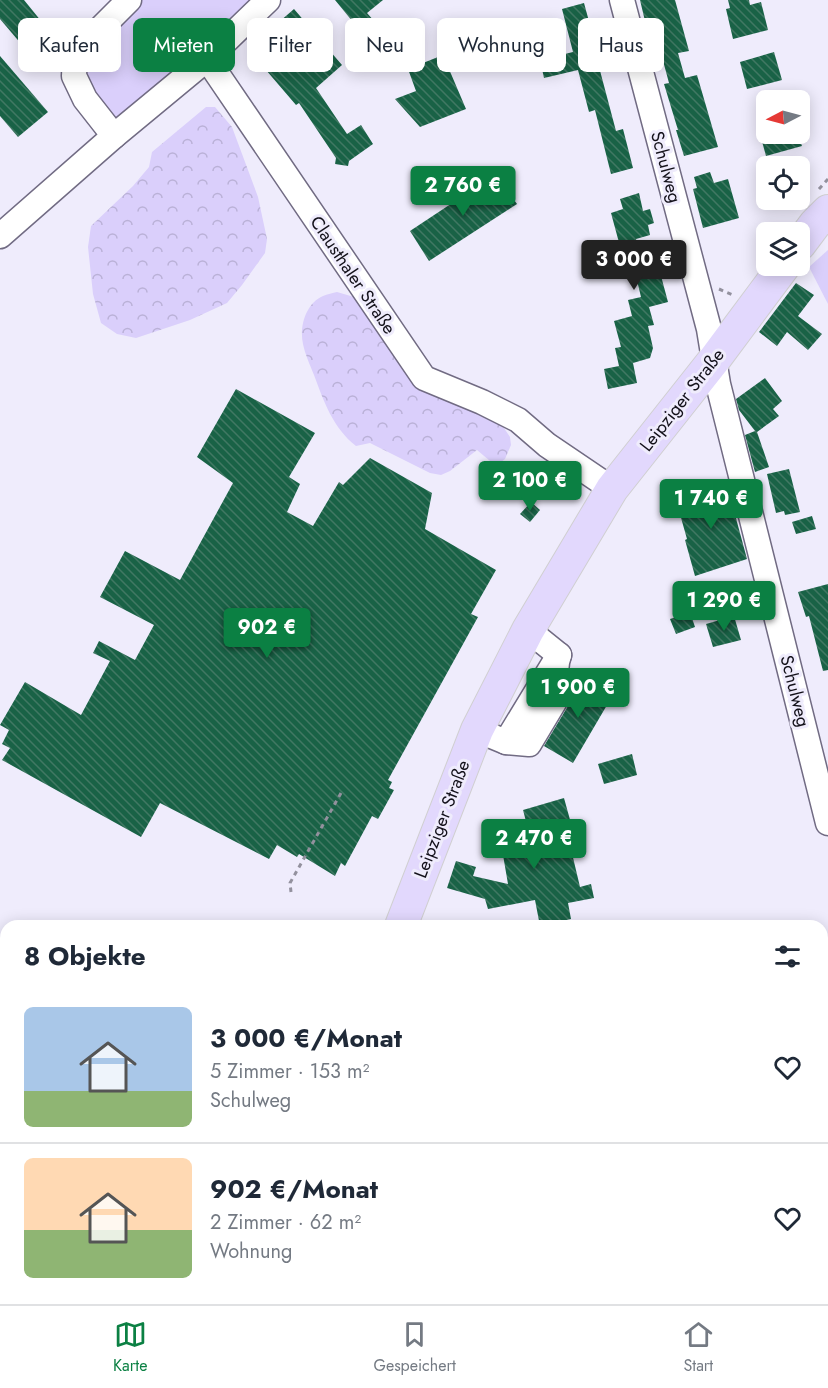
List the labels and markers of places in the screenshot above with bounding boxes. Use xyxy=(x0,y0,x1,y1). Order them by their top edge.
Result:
pin: 2 760 € xyxy=(408,166,518,217)
pin: 3 000 € xyxy=(579,240,689,291)
pin: 2 100 € xyxy=(475,461,585,512)
pin: 1 740 € xyxy=(656,479,766,530)
pin: 1 290 € xyxy=(669,581,779,632)
pin: 902 € xyxy=(225,608,309,659)
pin: 1 900 € xyxy=(523,668,633,719)
pin: 2 470 € xyxy=(479,819,589,870)

